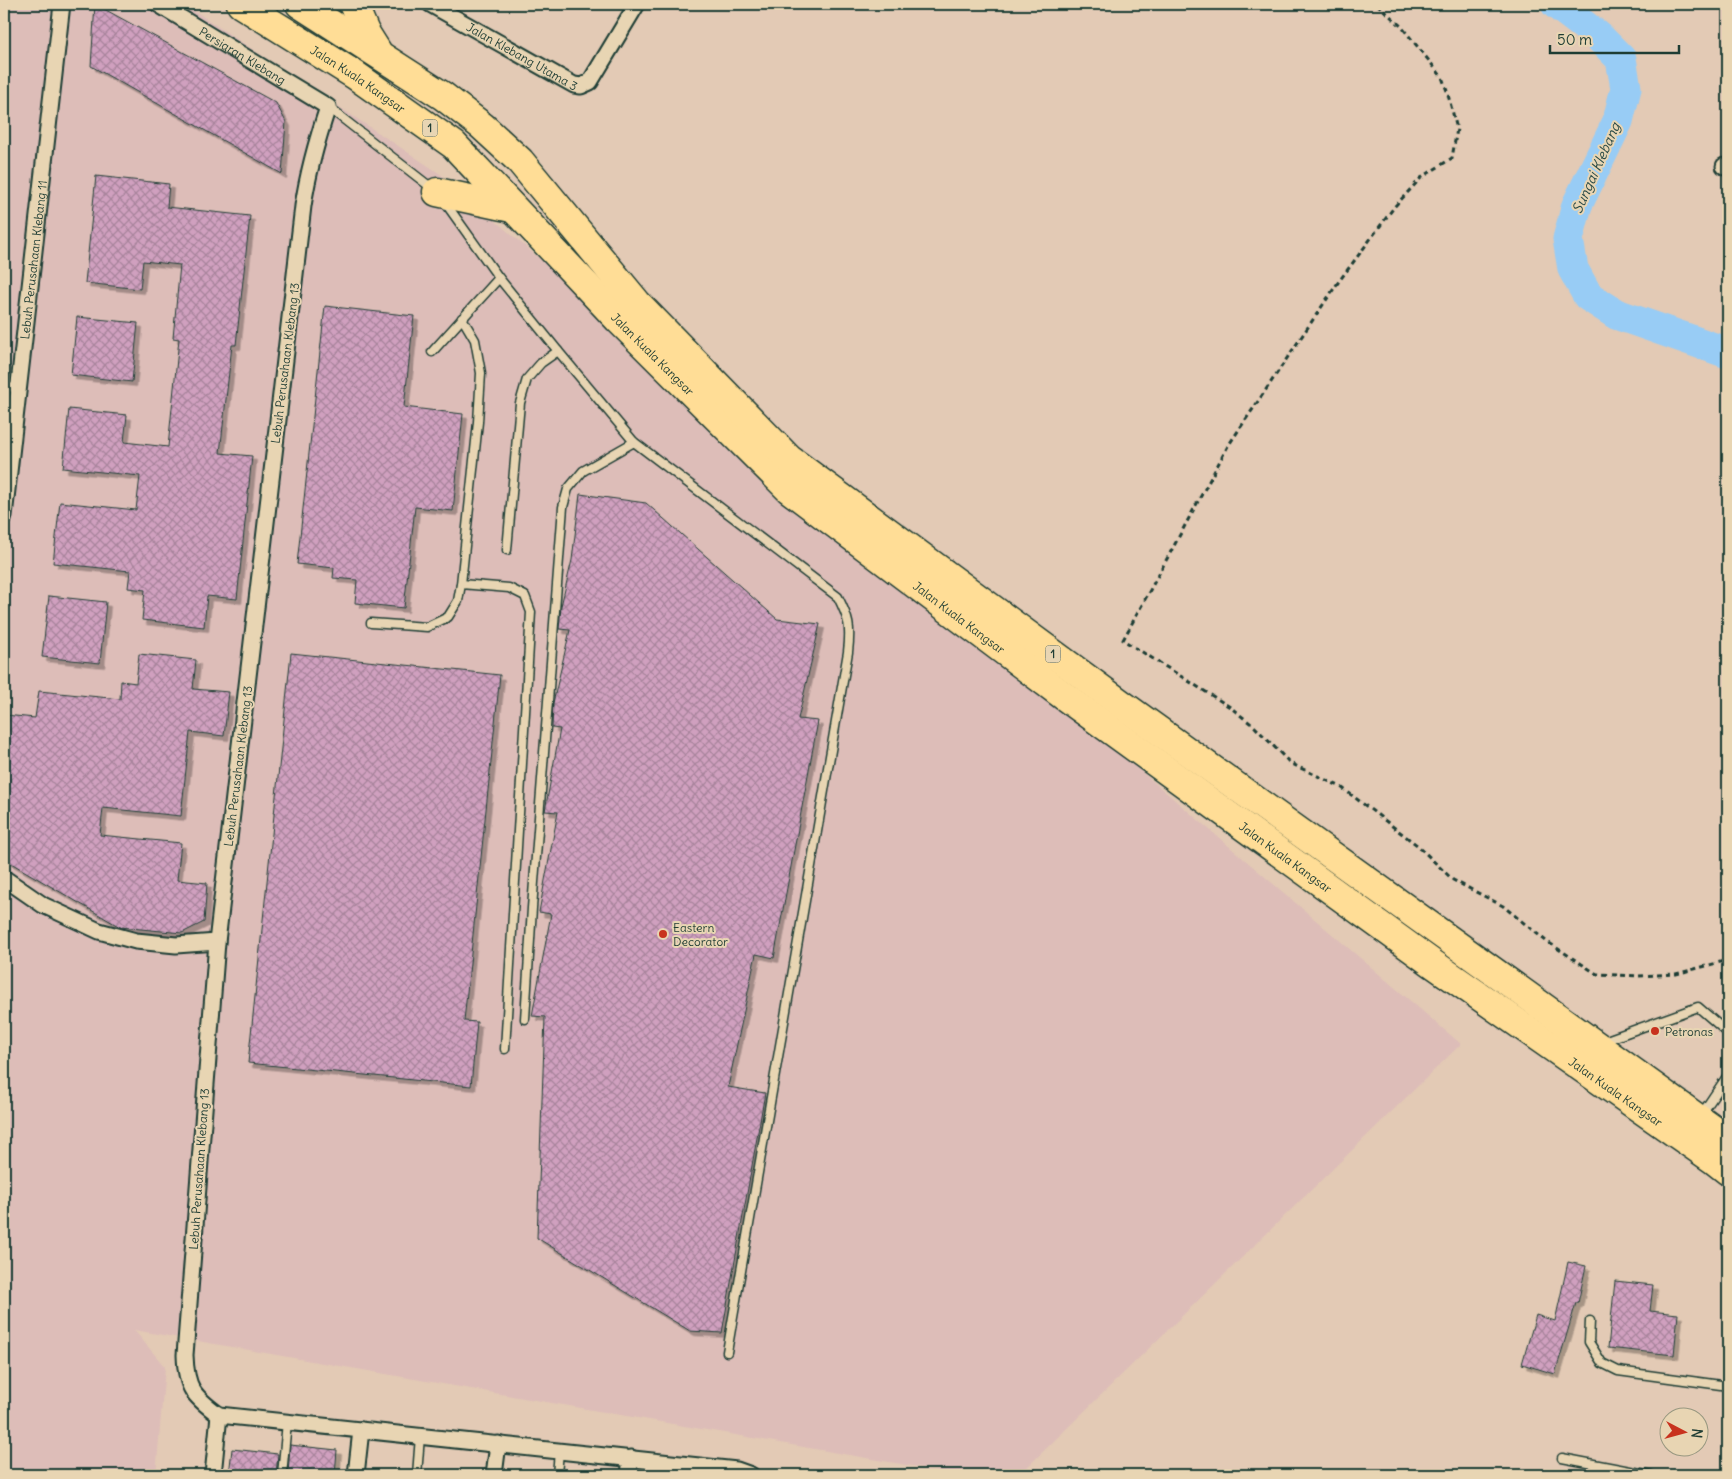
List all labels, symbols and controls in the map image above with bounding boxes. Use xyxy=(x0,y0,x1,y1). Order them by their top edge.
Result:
street label: Jalan Klebang Utama 3 xyxy=(464,19,581,93)
scale bar xyxy=(1550,22,1678,54)
street label: Persiaran Klebang xyxy=(197,23,289,87)
text: 50 m xyxy=(1557,30,1592,49)
street label: Jalan Kuala Kangsar xyxy=(308,42,409,116)
water label: Sungai Klebang xyxy=(1568,119,1624,216)
road number: 1 xyxy=(422,120,438,136)
street label: Lebuh Perusahaan Klebang 11 xyxy=(17,179,50,340)
street label: Lebuh Perusahaan Klebang 13 xyxy=(268,282,302,444)
street label: Jalan Kuala Kangsar xyxy=(608,309,698,398)
street label: Jalan Kuala Kangsar xyxy=(911,578,1008,657)
road number: 1 xyxy=(1046,646,1060,662)
street label: Lebuh Perusahaan Klebang 13 xyxy=(221,685,255,847)
street label: Jalan Kuala Kangsar xyxy=(1236,818,1335,896)
place label: Eastern Decorator xyxy=(673,920,728,949)
marker: Eastern Decorator xyxy=(657,928,669,940)
place label: Petronas xyxy=(1665,1024,1713,1039)
marker: Petronas xyxy=(1649,1025,1661,1037)
street label: Jalan Kuala Kangsar xyxy=(1566,1054,1666,1129)
street label: Lebuh Perusahaan Klebang 13 xyxy=(186,1088,212,1250)
north arrow xyxy=(1660,1406,1710,1456)
text: N xyxy=(1687,1428,1706,1439)

